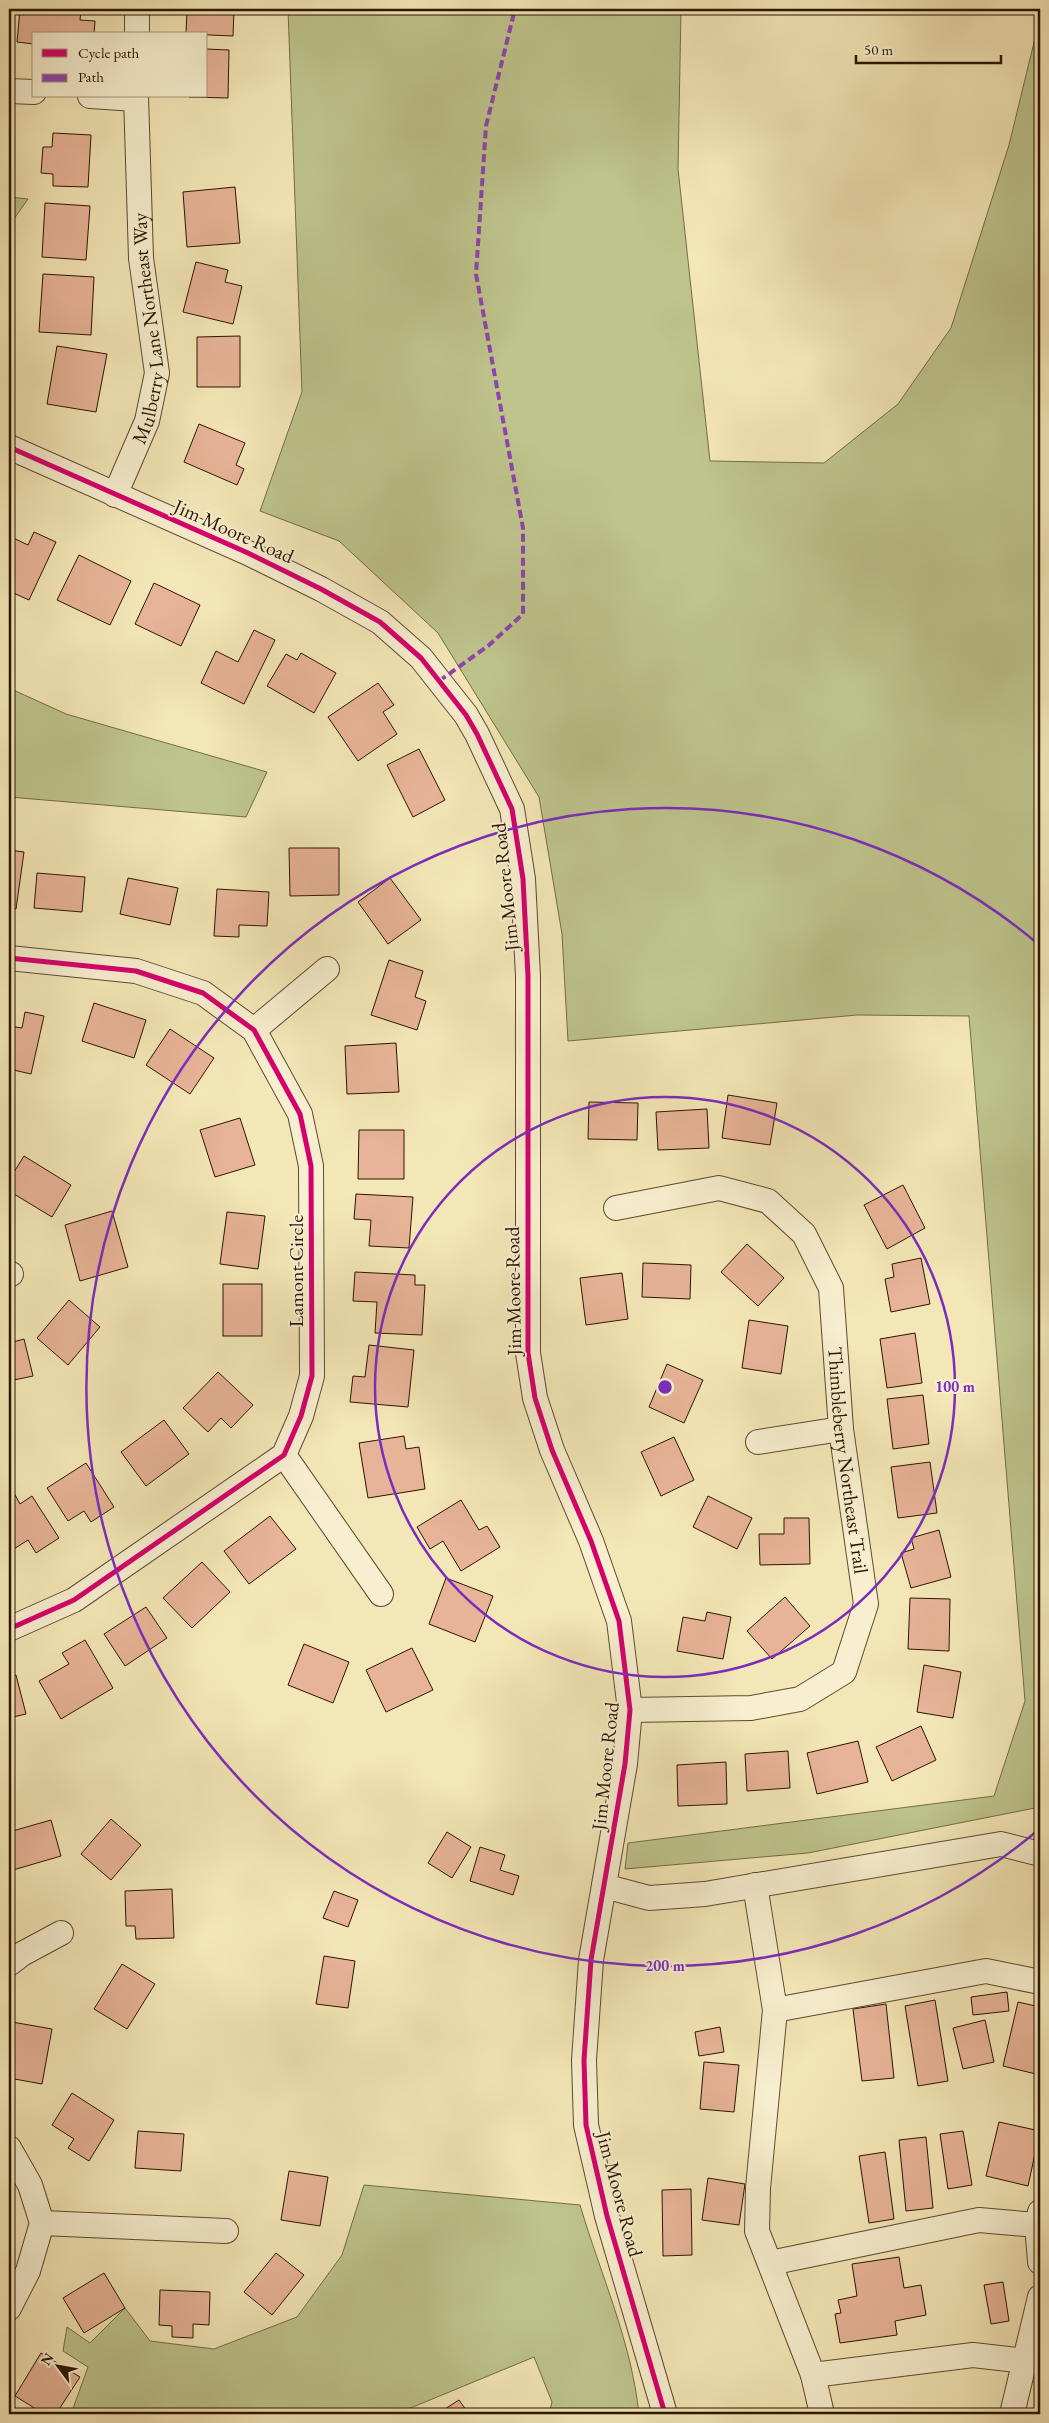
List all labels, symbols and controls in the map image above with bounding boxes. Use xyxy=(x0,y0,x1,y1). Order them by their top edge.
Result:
legend xyxy=(32,32,208,98)
scale bar xyxy=(856,32,1002,64)
text: 50 m xyxy=(864,40,893,59)
text: Cycle path xyxy=(78,43,140,62)
text: Path xyxy=(78,67,104,86)
street label: Mulberry Lane Northeast Way xyxy=(126,212,170,448)
street label: Jim Moore Road xyxy=(168,492,299,569)
street label: Jim Moore Road xyxy=(485,821,525,955)
street label: Lamont Circle xyxy=(283,1215,309,1327)
street label: Jim Moore Road xyxy=(499,1225,527,1358)
street label: Thimbleberry Northeast Trail xyxy=(822,1346,875,1576)
text: 100 m xyxy=(935,1377,975,1396)
centre of rings xyxy=(656,1378,674,1396)
street label: Jim Moore Road xyxy=(585,1700,625,1834)
text: 200 m xyxy=(645,1956,685,1975)
street label: Jim Moore Road xyxy=(590,2126,649,2261)
north arrow xyxy=(32,2340,82,2390)
text: N xyxy=(36,2349,58,2369)

